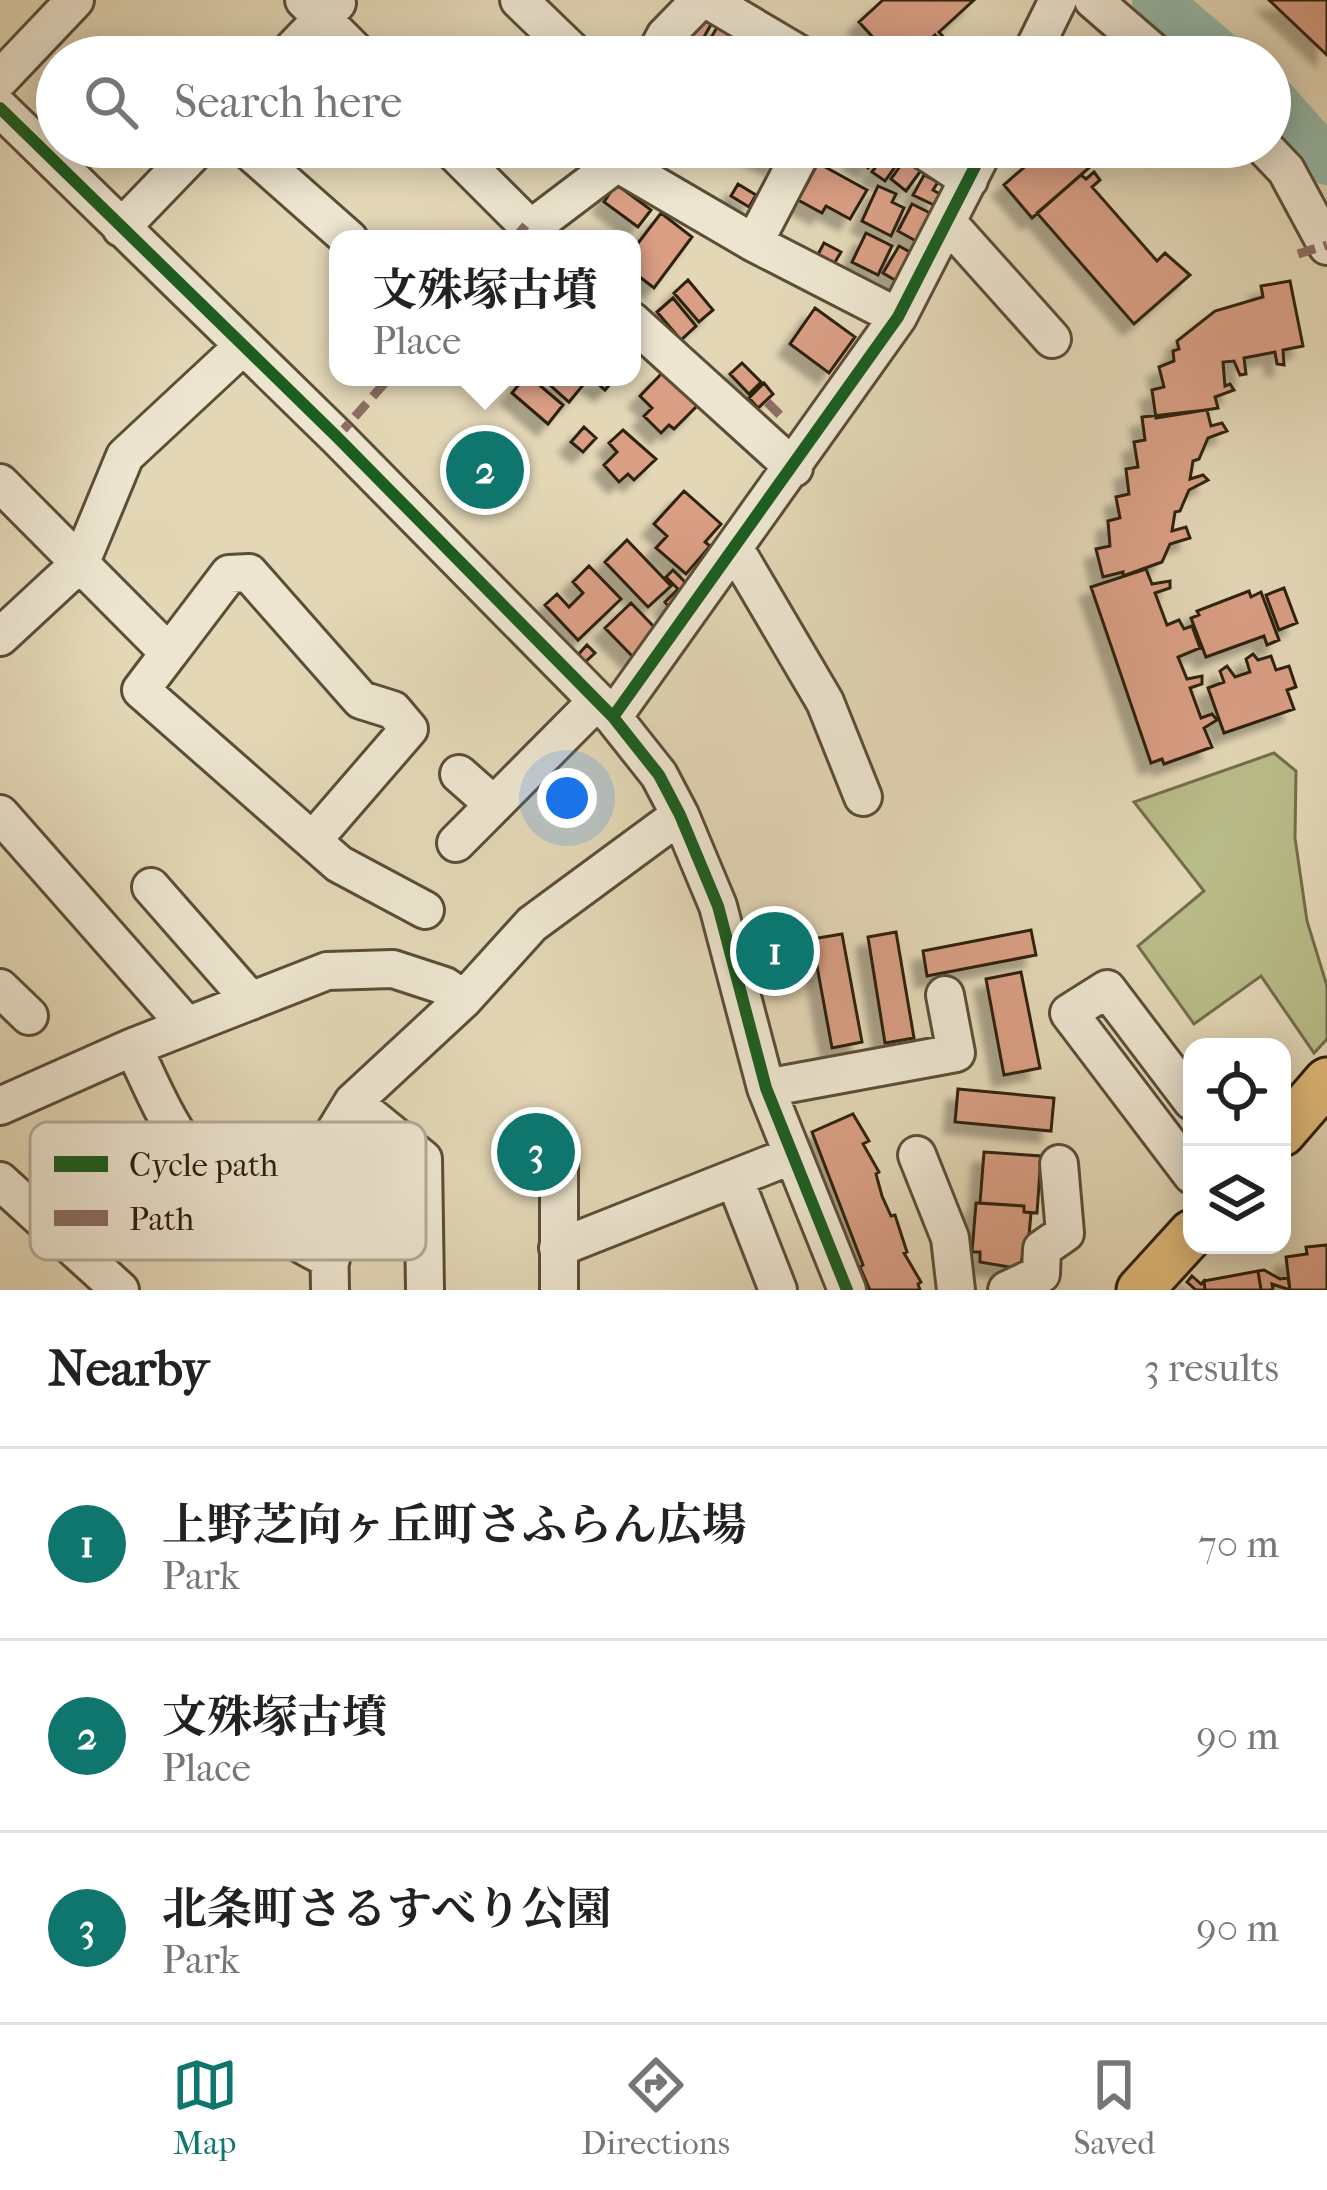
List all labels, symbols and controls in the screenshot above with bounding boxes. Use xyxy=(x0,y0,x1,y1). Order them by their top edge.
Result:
search box xyxy=(36,36,1291,168)
icon: search xyxy=(78,69,144,135)
text: Search here xyxy=(174,76,402,129)
popup xyxy=(329,230,641,386)
text: 文殊塚古墳 xyxy=(372,264,598,317)
text: Place xyxy=(372,318,461,364)
pin: 2 xyxy=(446,425,524,515)
your location xyxy=(537,768,597,828)
pin: 1 xyxy=(736,906,814,996)
map controls xyxy=(1183,1038,1291,1254)
button: locate xyxy=(1183,1038,1291,1146)
pin: 3 xyxy=(497,1107,575,1197)
legend xyxy=(30,1122,426,1260)
text: Cycle path xyxy=(129,1146,279,1185)
button: layers xyxy=(1183,1146,1291,1254)
text: Path xyxy=(129,1200,195,1239)
text: Nearby xyxy=(48,1338,209,1398)
text: 3 results xyxy=(1144,1345,1279,1391)
text: 上野芝向ヶ丘町さふらん広場 xyxy=(162,1499,747,1552)
text: 1 xyxy=(80,1521,94,1567)
text: 70 m xyxy=(1198,1521,1279,1567)
text: Park xyxy=(162,1553,240,1599)
text: 文殊塚古墳 xyxy=(162,1691,387,1744)
text: 2 xyxy=(77,1713,97,1759)
text: 90 m xyxy=(1196,1713,1279,1759)
text: Place xyxy=(162,1745,251,1791)
text: 北条町さるすべり公園 xyxy=(162,1883,611,1936)
text: 3 xyxy=(79,1905,95,1951)
text: 90 m xyxy=(1196,1905,1279,1951)
text: Park xyxy=(162,1937,240,1983)
tab: Map xyxy=(172,2052,238,2163)
tab: Directions xyxy=(581,2052,730,2163)
tab: Saved xyxy=(1073,2052,1155,2163)

